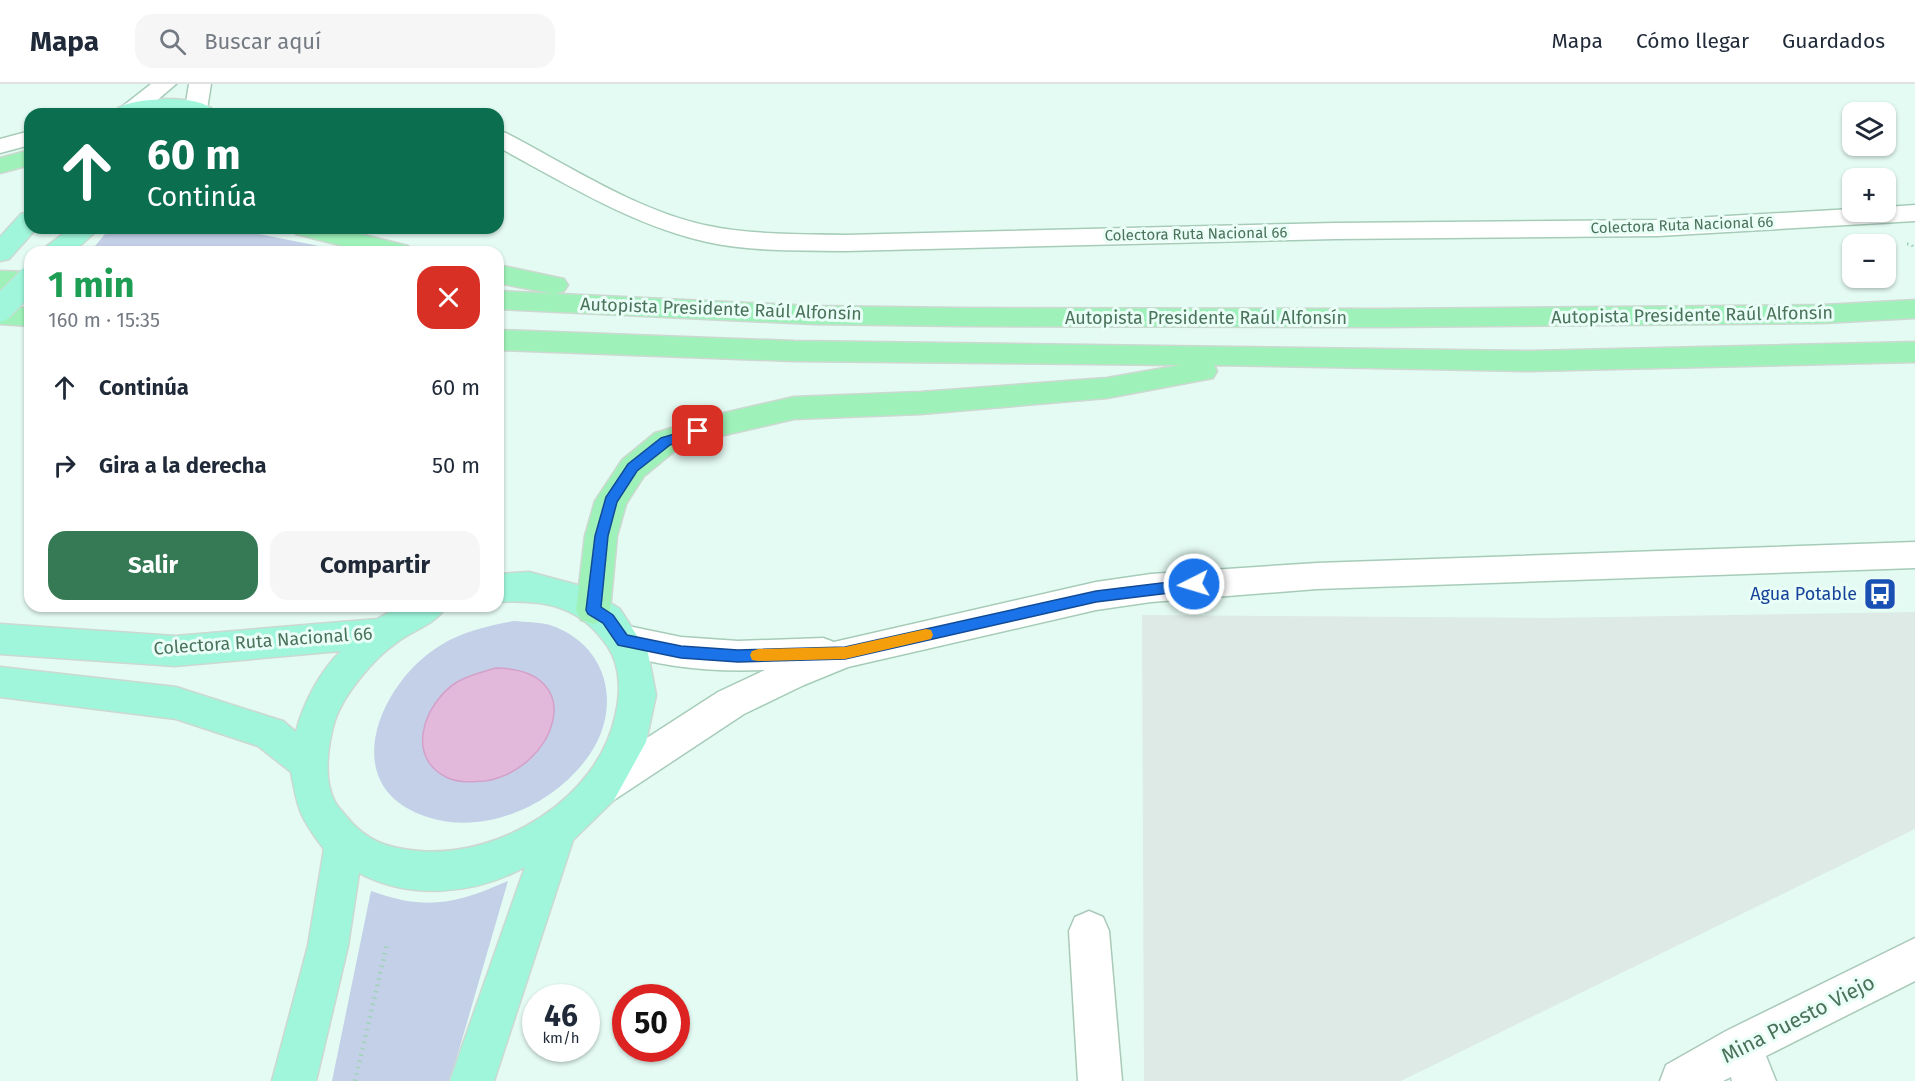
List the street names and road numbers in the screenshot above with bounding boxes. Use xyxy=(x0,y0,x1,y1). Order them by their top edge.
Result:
street label: Colectora Ruta Nacional 66 xyxy=(1590,213,1774,237)
street label: Colectora Ruta Nacional 66 xyxy=(1104,223,1288,245)
street label: Autopista Presidente Raúl Alfonsín xyxy=(580,293,862,325)
street label: Autopista Presidente Raúl Alfonsín xyxy=(1551,302,1833,328)
street label: Autopista Presidente Raúl Alfonsín xyxy=(1065,307,1347,329)
street label: Colectora Ruta Nacional 66 xyxy=(153,622,373,660)
street label: Mina Puesto Viejo xyxy=(1717,969,1879,1069)

